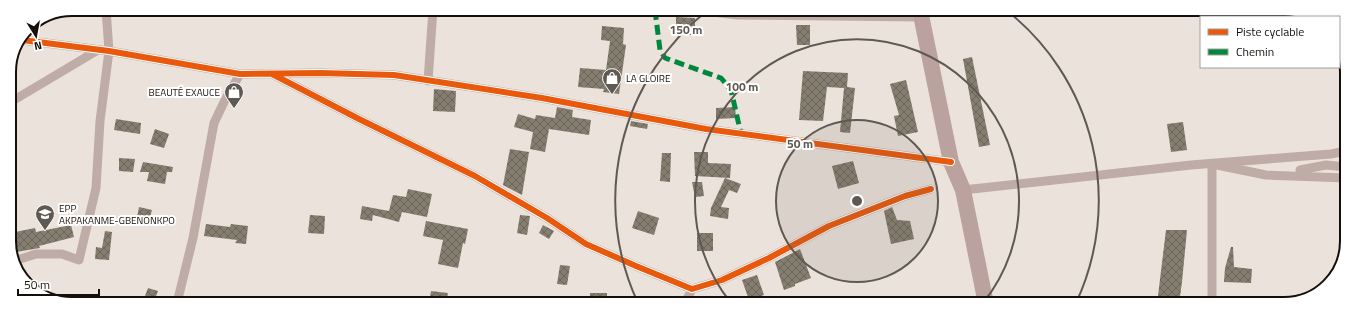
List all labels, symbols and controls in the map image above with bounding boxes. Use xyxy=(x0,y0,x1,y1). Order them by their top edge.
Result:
north arrow xyxy=(16,16,56,56)
legend xyxy=(1200,16,1340,68)
text: 150 m xyxy=(670,20,702,39)
text: Piste cyclable xyxy=(1236,22,1304,41)
text: N xyxy=(33,37,43,54)
text: Chemin xyxy=(1236,42,1274,61)
shop icon: LA GLOIRE xyxy=(601,67,623,95)
place label: LA GLOIRE xyxy=(626,71,671,86)
text: 100 m xyxy=(726,77,758,96)
shop icon: BEAUTÉ EXAUCE xyxy=(223,81,245,109)
place label: BEAUTÉ EXAUCE xyxy=(149,85,220,100)
text: 50 m xyxy=(787,134,813,153)
centre of rings xyxy=(850,194,864,208)
place label: EPP AKPAKANME-GBENONKPO xyxy=(59,201,175,228)
school or university icon: EPP AKPAKANME-GBENONKPO xyxy=(34,203,56,231)
scale bar xyxy=(18,271,99,297)
text: 50 m xyxy=(24,275,50,294)

